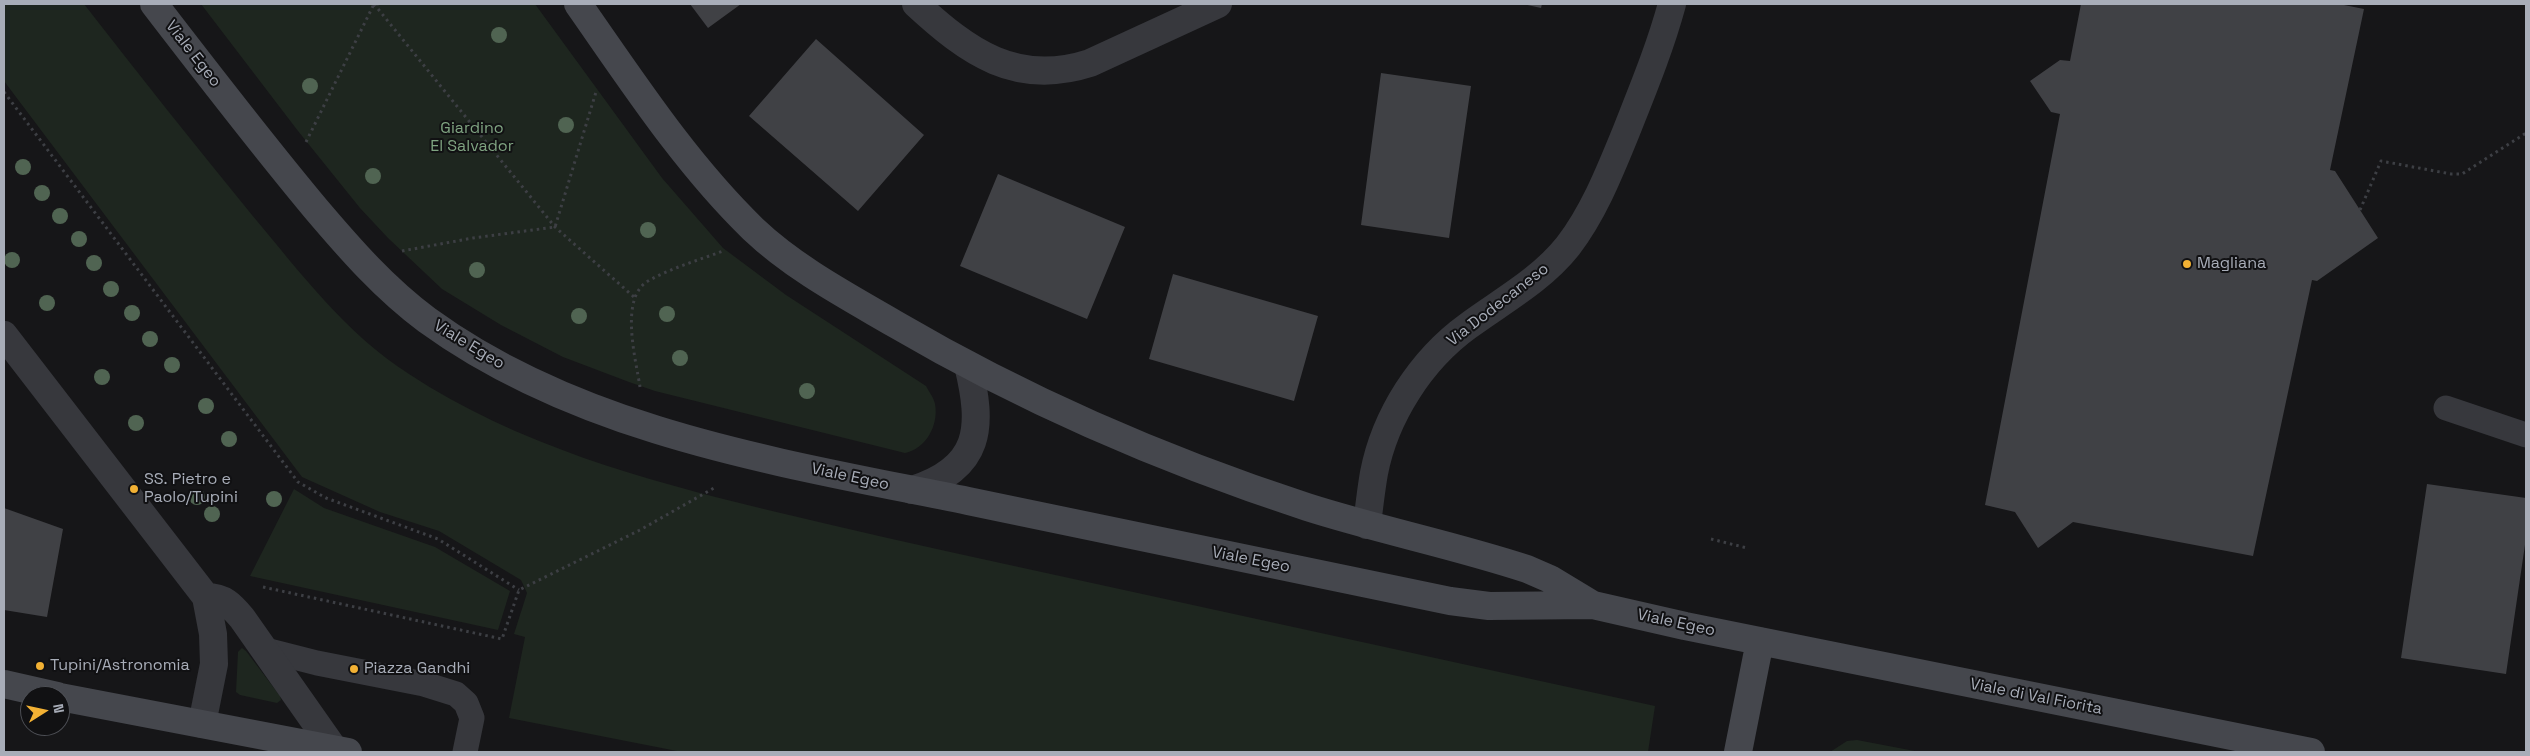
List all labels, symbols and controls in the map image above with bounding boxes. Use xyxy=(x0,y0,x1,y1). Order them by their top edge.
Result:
street label: Viale Egeo xyxy=(161,17,225,91)
park label: Giardino El Salvador xyxy=(430,119,514,157)
place label: Magliana xyxy=(2197,254,2266,274)
marker: Magliana xyxy=(2181,258,2193,270)
street label: Via Dodecaneso xyxy=(1443,259,1553,351)
street label: Viale Egeo xyxy=(430,316,508,374)
street label: Viale Egeo xyxy=(809,459,891,495)
place label: SS. Pietro e Paolo/Tupini xyxy=(144,470,238,508)
marker: SS. Pietro e Paolo/Tupini xyxy=(128,483,140,495)
street label: Viale Egeo xyxy=(1210,543,1292,577)
street label: Viale Egeo xyxy=(1635,605,1717,641)
place label: Tupini/Astronomia xyxy=(50,656,190,676)
place label: Piazza Gandhi xyxy=(364,659,470,679)
marker: Tupini/Astronomia xyxy=(34,660,46,672)
marker: Piazza Gandhi xyxy=(348,663,360,675)
street label: Viale di Val Fiorita xyxy=(1968,675,2104,719)
north arrow xyxy=(20,686,70,736)
text: N xyxy=(49,702,68,715)

